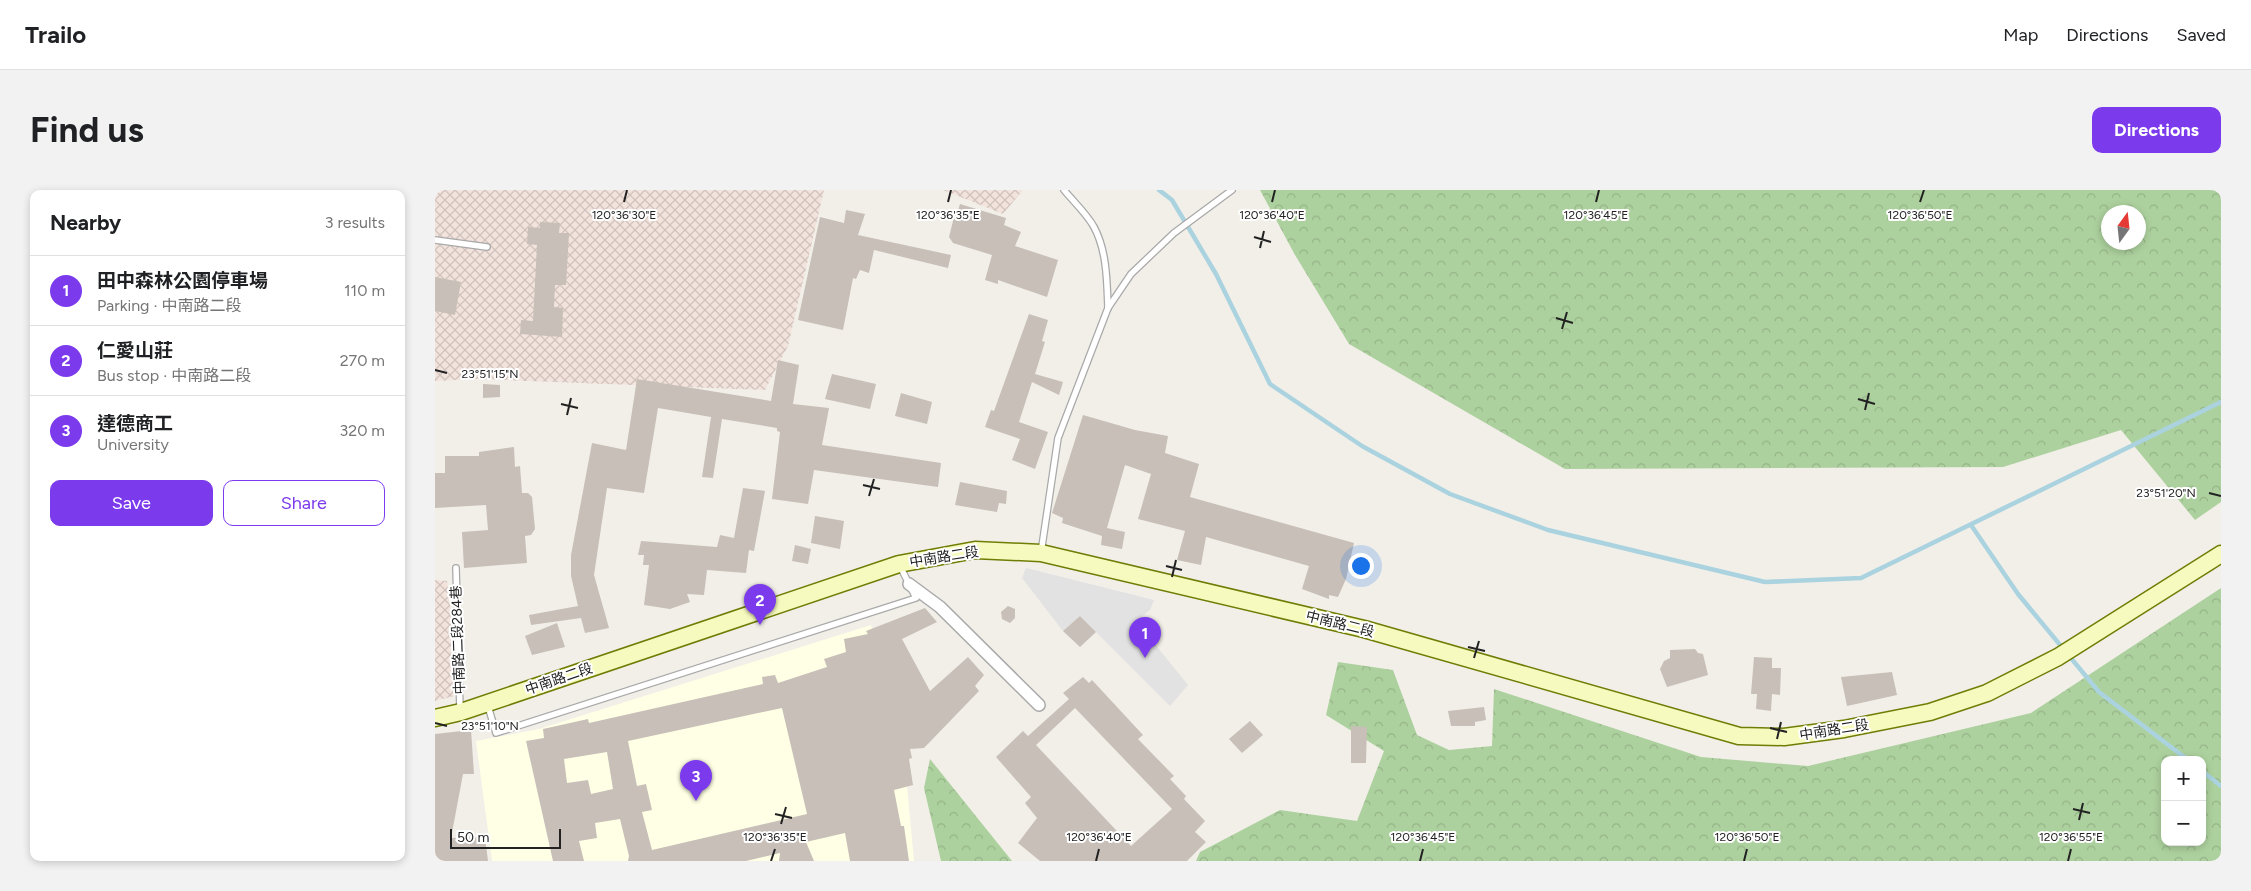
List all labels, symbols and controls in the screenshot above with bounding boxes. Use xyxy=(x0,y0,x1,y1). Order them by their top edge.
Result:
text: Trailo xyxy=(25,20,86,49)
text: Map xyxy=(2003,24,2038,46)
text: Directions xyxy=(2066,24,2148,46)
text: Saved xyxy=(2176,24,2226,46)
button: Directions xyxy=(2092,107,2221,153)
text: Find us xyxy=(30,109,144,151)
north arrow xyxy=(2101,205,2146,250)
text: 120°36'30"E xyxy=(592,208,656,222)
text: 120°36'35"E xyxy=(916,208,980,222)
text: 120°36'40"E xyxy=(1239,208,1305,222)
text: 120°36'45"E xyxy=(1564,208,1628,222)
text: 120°36'50"E xyxy=(1887,208,1953,222)
text: Nearby xyxy=(50,210,121,235)
text: 3 results xyxy=(325,213,385,232)
text: 田中森林公園停車場 xyxy=(97,269,268,292)
text: 1 xyxy=(63,281,69,300)
text: 110 m xyxy=(344,281,385,300)
text: Parking · 中南路二段 xyxy=(97,296,241,315)
text: 仁愛山莊 xyxy=(97,339,173,362)
text: 2 xyxy=(61,351,71,370)
text: 270 m xyxy=(340,351,385,370)
text: Bus stop · 中南路二段 xyxy=(97,366,251,385)
text: 23°51'15"N xyxy=(462,367,518,381)
text: 達德商工 xyxy=(97,412,173,435)
text: 3 xyxy=(62,421,70,440)
text: 320 m xyxy=(340,421,385,440)
text: University xyxy=(97,435,169,454)
button: Save xyxy=(50,480,213,526)
button: Share xyxy=(223,480,385,526)
text: 23°51'20"N xyxy=(2136,486,2196,500)
street label: 中南路二段 xyxy=(908,543,980,571)
your location xyxy=(1348,553,1374,579)
pin: 2 xyxy=(744,584,776,625)
street label: 中南路二段284巷 xyxy=(448,585,468,695)
street label: 中南路二段 xyxy=(1304,607,1376,641)
pin: 1 xyxy=(1129,617,1161,658)
street label: 中南路二段 xyxy=(523,660,595,698)
street label: 中南路二段 xyxy=(1798,716,1870,744)
text: 23°51'10"N xyxy=(461,719,519,733)
map controls xyxy=(2161,756,2206,846)
button: + xyxy=(2161,756,2206,801)
pin: 3 xyxy=(680,760,712,801)
button: − xyxy=(2161,801,2206,846)
scale bar xyxy=(450,826,561,849)
text: 50 m xyxy=(457,829,489,846)
text: 120°36'35"E xyxy=(743,830,807,844)
text: 120°36'40"E xyxy=(1066,830,1132,844)
text: 120°36'45"E xyxy=(1391,830,1455,844)
text: 120°36'50"E xyxy=(1714,830,1780,844)
text: 120°36'55"E xyxy=(2039,830,2103,844)

